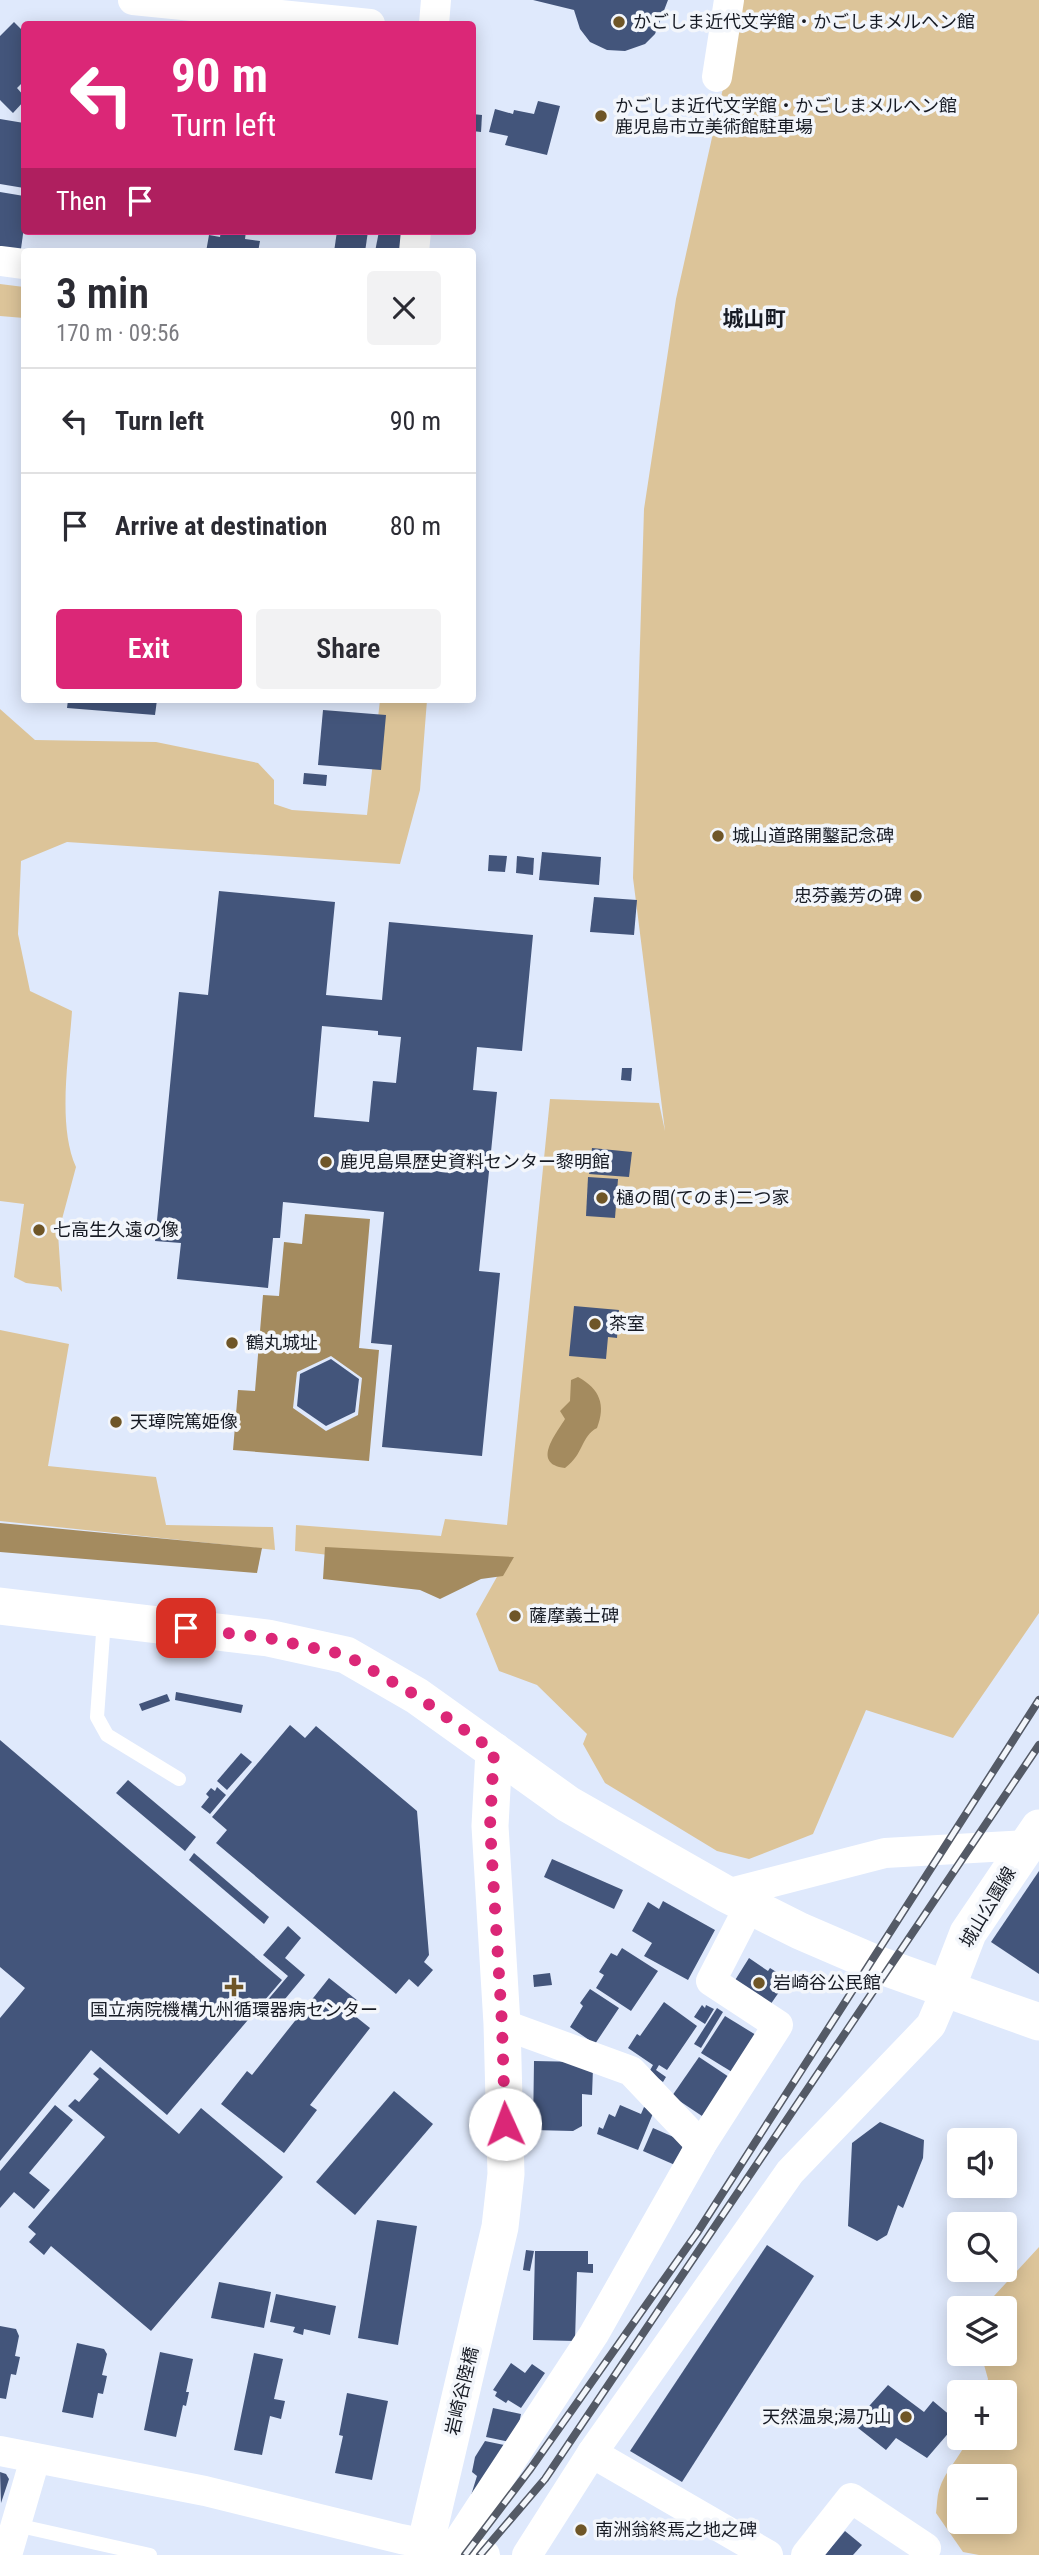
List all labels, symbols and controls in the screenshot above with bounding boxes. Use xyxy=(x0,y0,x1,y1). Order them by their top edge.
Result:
place label: かごしま近代文学館・かごしまメルヘン館 xyxy=(633,11,975,32)
marker: かごしま近代文学館・かごしまメルヘン館 xyxy=(611,14,627,30)
text: 90 m xyxy=(171,47,268,104)
icon: left xyxy=(56,49,147,140)
place label: かごしま近代文学館・かごしまメルヘン館 鹿児島市立美術館駐車場 xyxy=(615,95,957,137)
text: Turn left xyxy=(171,106,276,144)
marker: かごしま近代文学館・かごしまメルヘン館 鹿児島市立美術館駐車場 xyxy=(593,108,609,124)
icon: arrive xyxy=(121,182,159,220)
text: Then xyxy=(56,186,107,216)
text: 3 min xyxy=(56,269,149,318)
button: close xyxy=(367,271,441,345)
district label: 城山町 xyxy=(723,307,786,331)
text: 170 m · 09:56 xyxy=(56,320,180,347)
icon: left xyxy=(56,402,94,440)
text: Turn left xyxy=(115,406,204,436)
text: 90 m xyxy=(390,406,441,436)
icon: arrive xyxy=(56,507,94,545)
text: Arrive at destination xyxy=(115,511,327,541)
text: 80 m xyxy=(390,511,441,541)
button: Exit xyxy=(56,609,242,689)
button: Share xyxy=(256,609,441,689)
place label: 城山道路開鑿記念碑 xyxy=(732,825,894,846)
marker: 城山道路開鑿記念碑 xyxy=(710,828,726,844)
place label: 忠芬義芳の碑 xyxy=(794,885,902,906)
marker: 忠芬義芳の碑 xyxy=(908,888,924,904)
place label: 鹿児島県歴史資料センター黎明館 xyxy=(340,1151,610,1172)
marker: 鹿児島県歴史資料センター黎明館 xyxy=(318,1154,334,1170)
place label: 樋の間(てのま)二つ家 xyxy=(616,1187,789,1209)
marker: 樋の間(てのま)二つ家 xyxy=(594,1190,610,1206)
place label: 七高生久遠の像 xyxy=(53,1219,179,1240)
marker: 七高生久遠の像 xyxy=(31,1222,47,1238)
place label: 茶室 xyxy=(609,1313,645,1334)
marker: 茶室 xyxy=(587,1316,603,1332)
place label: 鶴丸城址 xyxy=(246,1332,318,1353)
marker: 鶴丸城址 xyxy=(224,1335,240,1351)
place label: 天璋院篤姫像 xyxy=(130,1411,238,1432)
marker: 天璋院篤姫像 xyxy=(108,1414,124,1430)
pin xyxy=(156,1598,216,1658)
place label: 薩摩義士碑 xyxy=(529,1605,619,1626)
marker: 薩摩義士碑 xyxy=(507,1608,523,1624)
icon: arrive xyxy=(167,1609,205,1647)
street label: 城山公園線 xyxy=(955,1863,1020,1951)
place label: 岩崎谷公民館 xyxy=(773,1972,881,1993)
marker: 岩崎谷公民館 xyxy=(751,1975,767,1991)
marker: 国立病院機構九州循環器病センター xyxy=(224,1977,244,1997)
place label: 国立病院機構九州循環器病センター xyxy=(90,1999,378,2020)
position arrow xyxy=(468,2087,542,2161)
map controls xyxy=(947,2128,1017,2534)
button: sound xyxy=(947,2128,1017,2198)
button: search xyxy=(947,2212,1017,2282)
button: layers xyxy=(947,2296,1017,2366)
street label: 岩崎谷陸橋 xyxy=(441,2345,482,2437)
button: + xyxy=(947,2380,1017,2450)
place label: 天然温泉;湯乃山 xyxy=(762,2406,892,2427)
marker: 天然温泉;湯乃山 xyxy=(898,2409,914,2425)
button: − xyxy=(947,2464,1017,2534)
place label: 南洲翁終焉之地之碑 xyxy=(595,2519,757,2540)
marker: 南洲翁終焉之地之碑 xyxy=(573,2522,589,2538)

